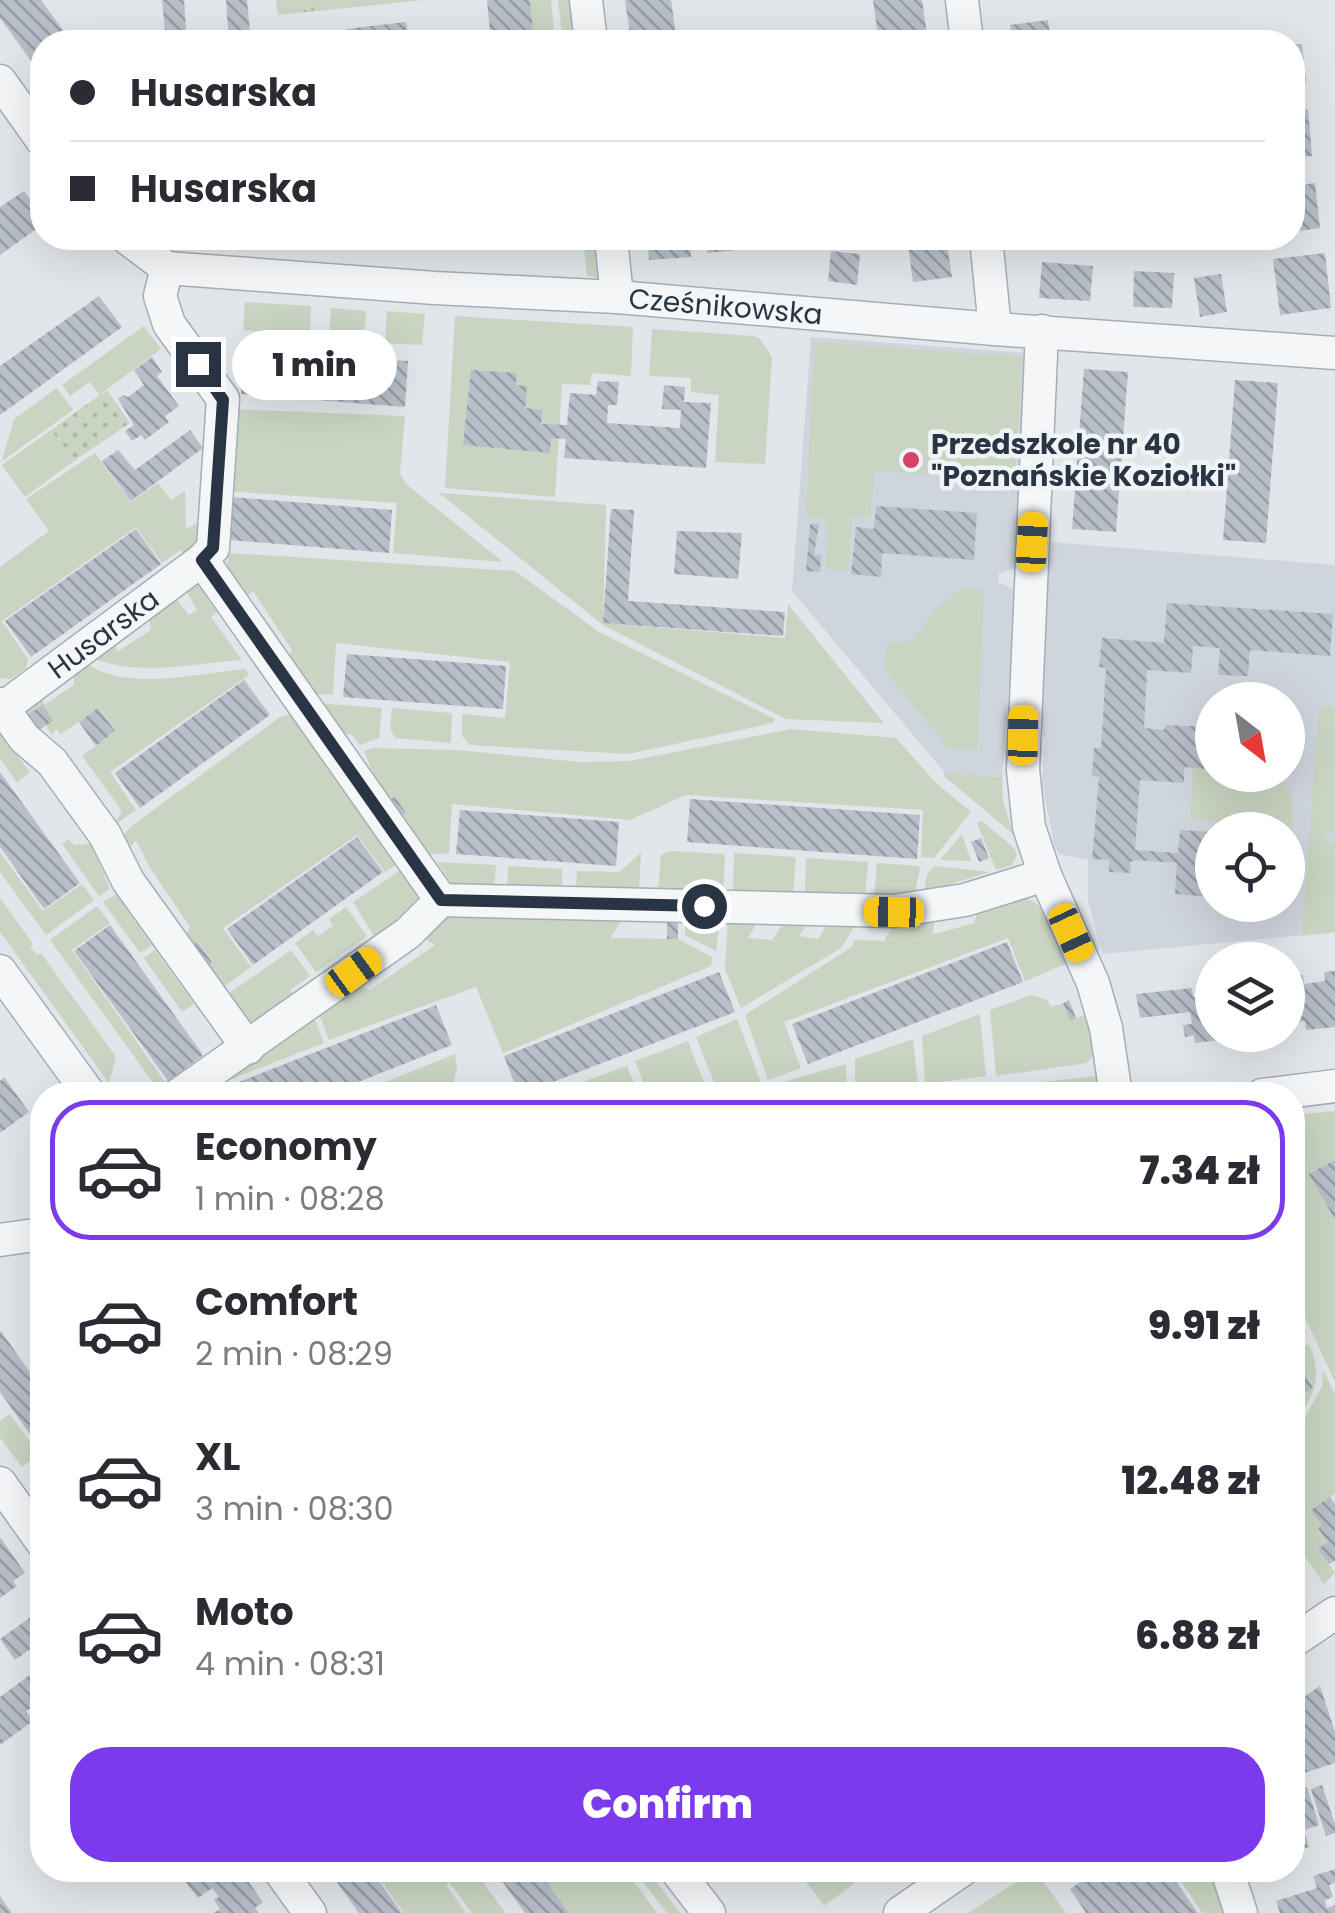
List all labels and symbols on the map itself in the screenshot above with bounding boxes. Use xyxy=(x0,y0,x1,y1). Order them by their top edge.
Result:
street label: Cześnikowska xyxy=(627,279,824,334)
callout: 1 min xyxy=(233,329,398,399)
route end xyxy=(176,342,221,387)
place label: Przedszkole nr 40 "Poznańskie Koziołki" xyxy=(931,425,1236,496)
marker: Przedszkole nr 40 "Poznańskie Koziołki" xyxy=(900,449,922,471)
car xyxy=(1015,511,1049,573)
street label: Husarska xyxy=(40,579,167,688)
north arrow xyxy=(1195,682,1305,792)
car xyxy=(1007,705,1039,765)
route start xyxy=(682,884,727,929)
car xyxy=(864,896,924,928)
car xyxy=(1045,899,1097,967)
car xyxy=(321,942,387,1002)

